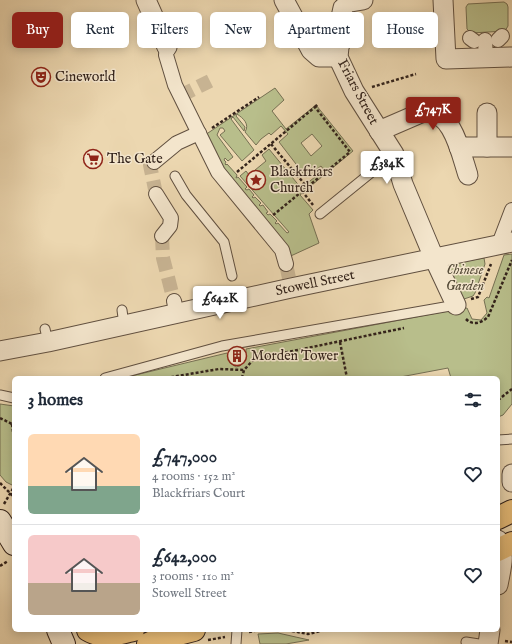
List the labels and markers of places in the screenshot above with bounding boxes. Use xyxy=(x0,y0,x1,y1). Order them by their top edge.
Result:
theatre icon: Cineworld xyxy=(30,66,52,88)
place label: Cineworld xyxy=(55,68,116,86)
pin: £747K xyxy=(405,97,461,131)
supermarket icon: The Gate xyxy=(82,148,104,170)
place label: The Gate xyxy=(107,150,163,168)
pin: £384K xyxy=(359,151,415,185)
place label: Blackfriars Church xyxy=(270,163,333,197)
place icon: Blackfriars Church xyxy=(245,169,267,191)
pin: £642K xyxy=(192,286,248,320)
building icon: Morden Tower xyxy=(226,345,248,367)
place label: Morden Tower xyxy=(251,347,338,365)

